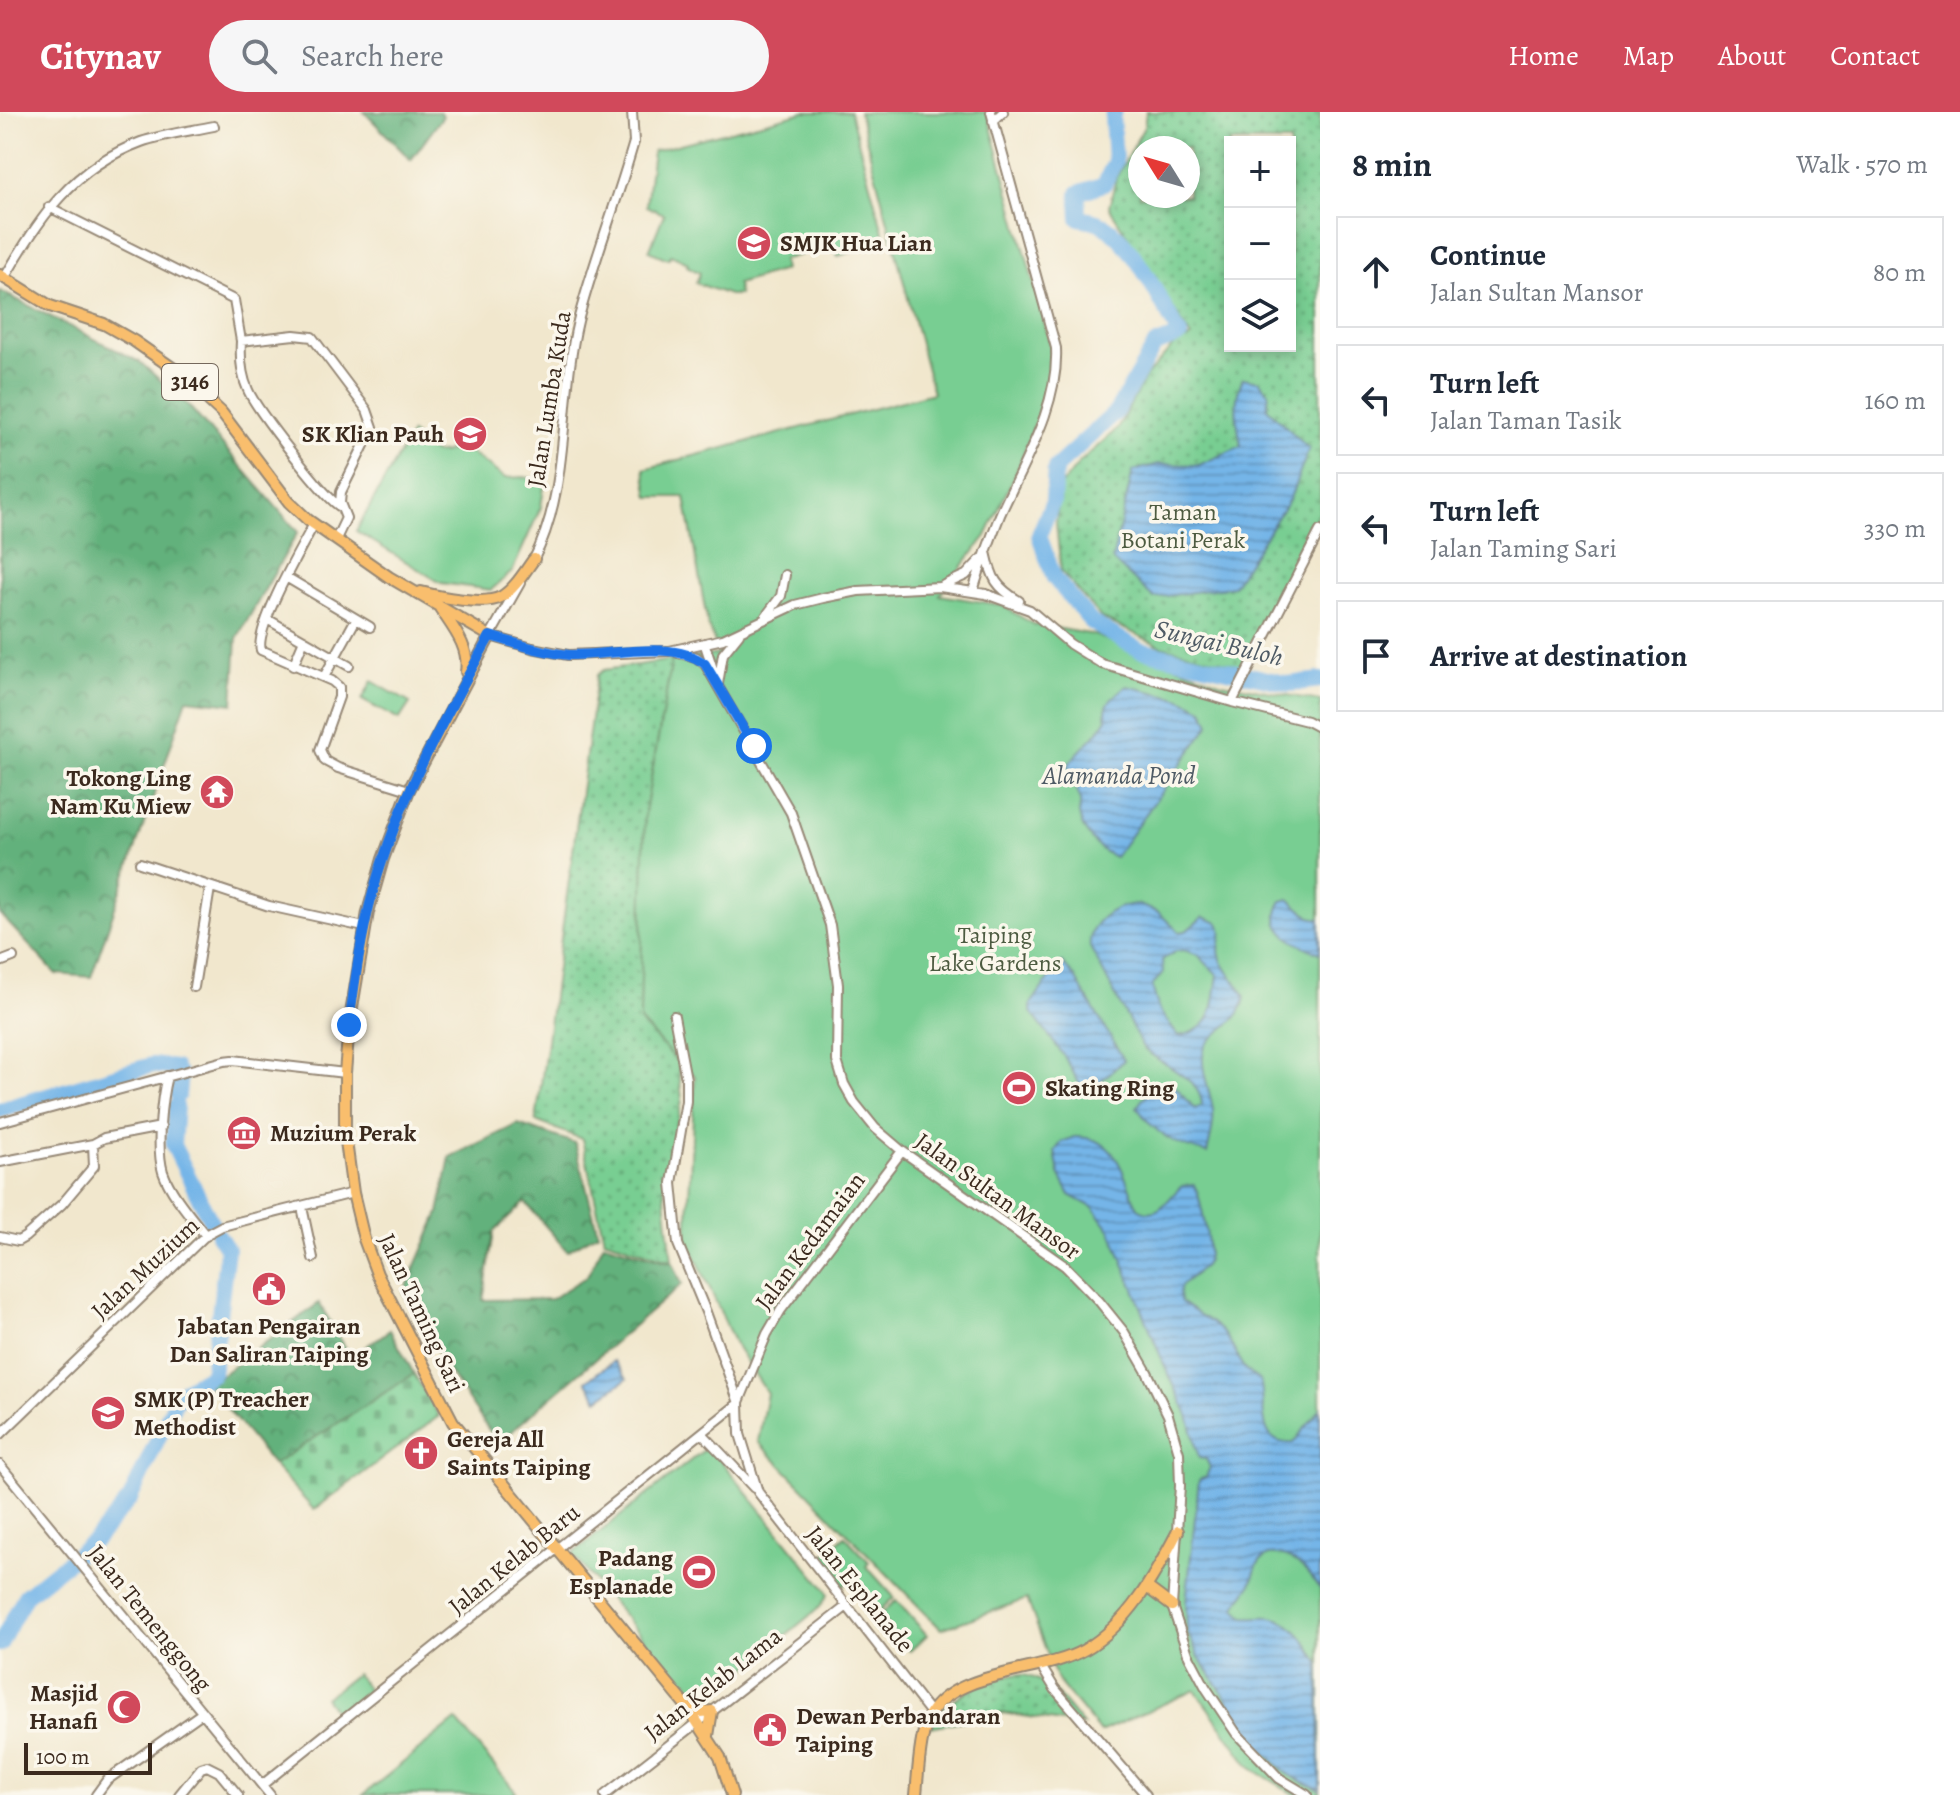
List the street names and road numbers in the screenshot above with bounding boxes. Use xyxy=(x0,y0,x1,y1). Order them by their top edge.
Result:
street label: Jalan Lumba Kuda xyxy=(519,308,579,489)
road number: 3146 xyxy=(162,364,218,400)
street label: Jalan Sultan Mansor xyxy=(909,1125,1087,1267)
street label: Jalan Kedamaian xyxy=(748,1166,872,1316)
street label: Jalan Muzium xyxy=(84,1210,206,1326)
street label: Jalan Taming Sari xyxy=(371,1228,473,1398)
street label: Jalan Kelab Baru xyxy=(442,1496,586,1622)
street label: Jalan Esplanade xyxy=(799,1519,921,1659)
street label: Jalan Temenggong xyxy=(81,1538,219,1698)
street label: Jalan Kelab Lama xyxy=(637,1620,789,1748)

